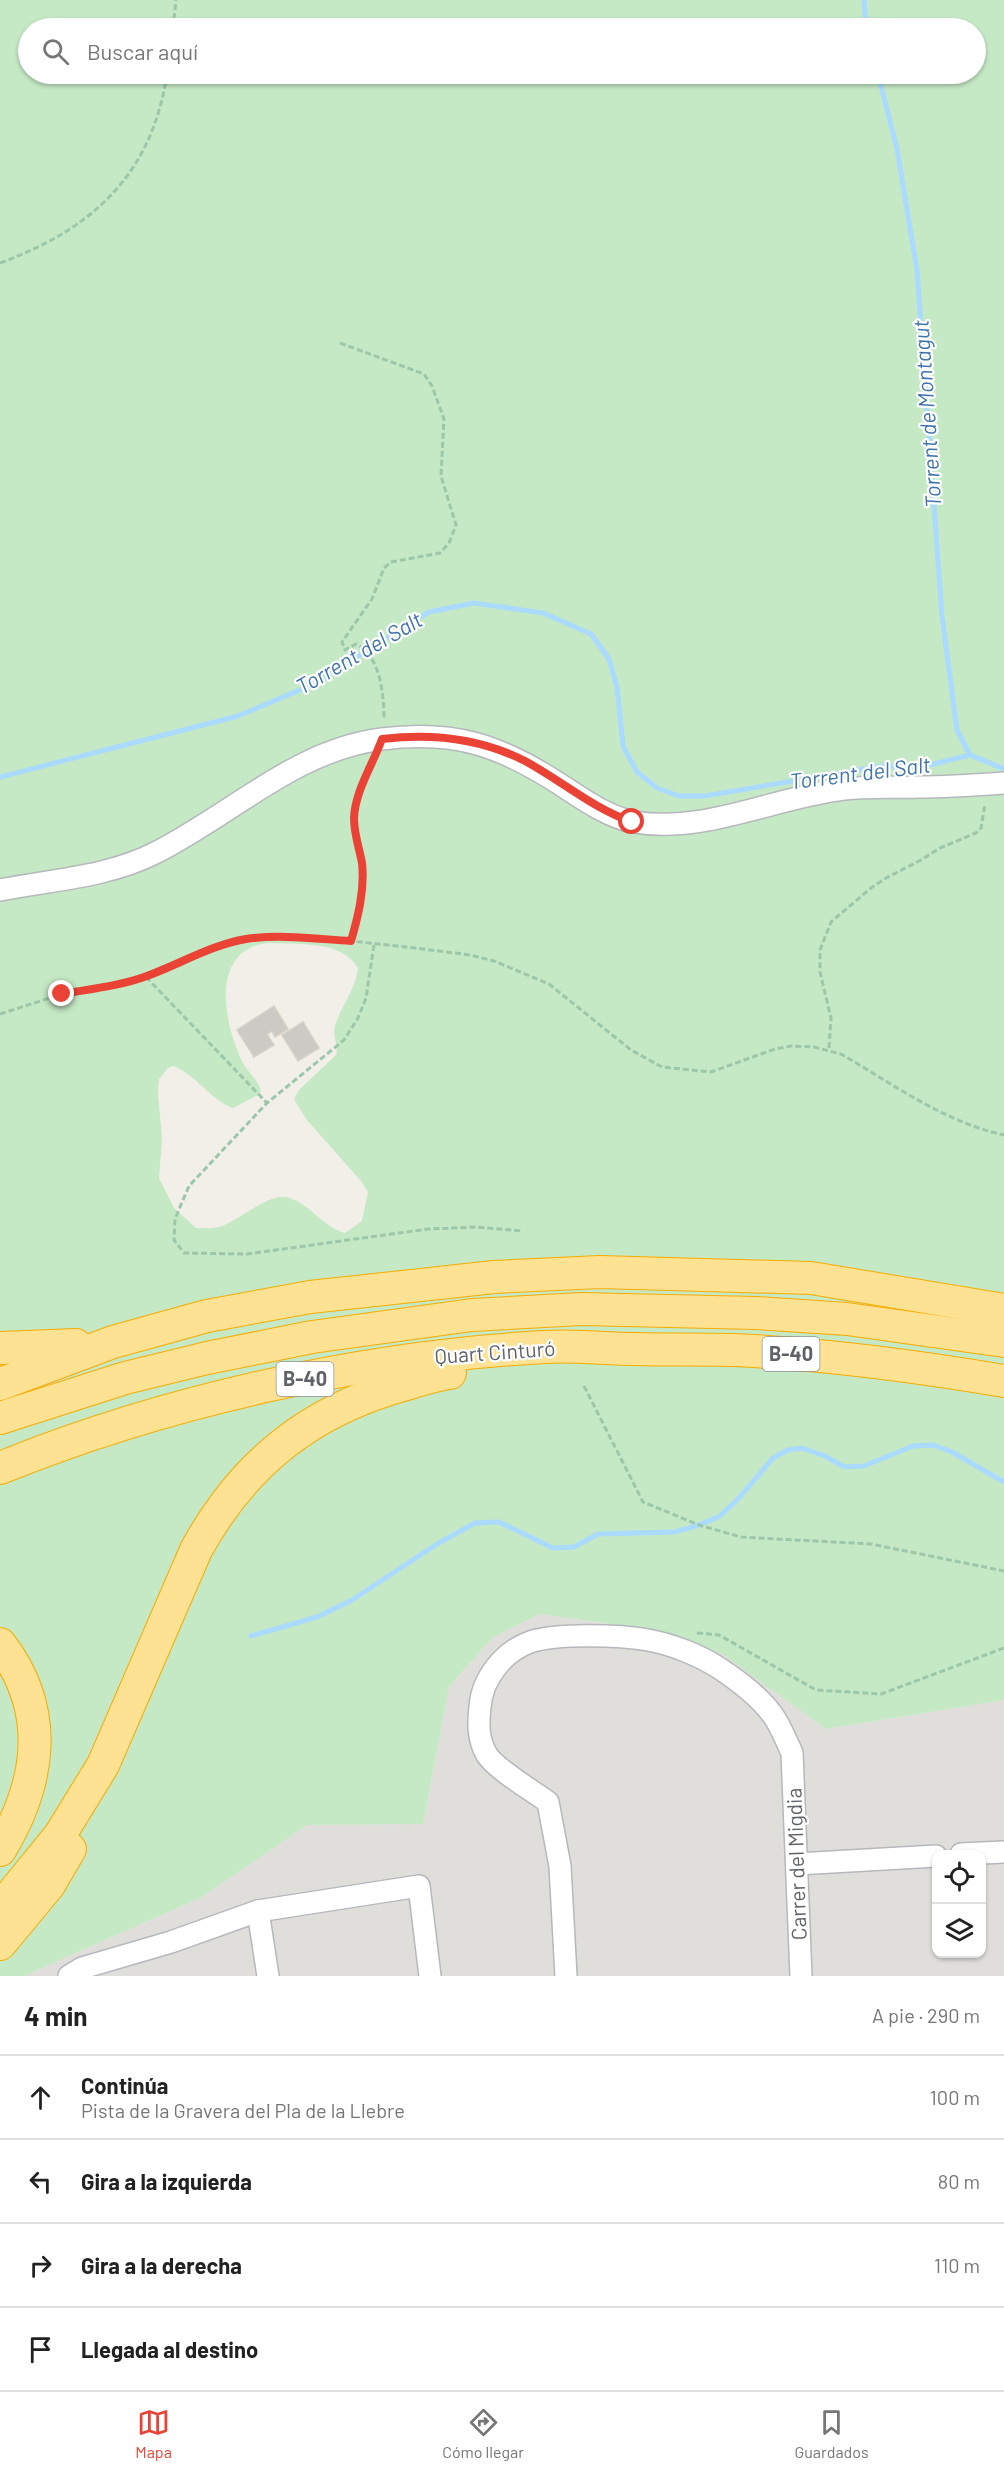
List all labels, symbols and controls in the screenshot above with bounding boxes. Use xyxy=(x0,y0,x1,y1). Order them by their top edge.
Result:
search box xyxy=(18,18,986,84)
icon: search xyxy=(39,35,72,68)
text: Buscar aquí xyxy=(87,38,198,64)
water label: Torrent de Montagut xyxy=(906,319,946,509)
water label: Torrent del Salt xyxy=(291,605,426,699)
water label: Torrent del Salt xyxy=(788,750,932,794)
route start xyxy=(618,808,644,834)
route end xyxy=(48,980,74,1006)
street label: Quart Cinturó xyxy=(434,1335,556,1368)
road number: B-40 xyxy=(762,1337,820,1371)
road number: B-40 xyxy=(276,1362,334,1396)
street label: Carrer del Migdia xyxy=(780,1787,811,1941)
map controls xyxy=(932,1850,986,1958)
button: locate xyxy=(932,1850,986,1904)
button: layers xyxy=(932,1904,986,1958)
text: 4 min xyxy=(24,2000,88,2031)
text: A pie · 290 m xyxy=(872,2003,980,2027)
text: Continúa xyxy=(81,2072,168,2098)
icon: ahead xyxy=(24,2081,57,2114)
text: 100 m xyxy=(930,2085,980,2109)
text: Pista de la Gravera del Pla de la Llebre xyxy=(81,2098,405,2122)
icon: left xyxy=(24,2165,57,2198)
text: Gira a la izquierda xyxy=(81,2168,252,2194)
text: 80 m xyxy=(938,2169,980,2193)
icon: right xyxy=(24,2249,57,2282)
text: Gira a la derecha xyxy=(81,2252,242,2278)
text: 110 m xyxy=(934,2253,980,2277)
icon: arrive xyxy=(24,2333,57,2366)
text: Llegada al destino xyxy=(81,2336,258,2362)
tab: Mapa xyxy=(135,2406,172,2461)
tab: Cómo llegar xyxy=(442,2406,524,2461)
tab: Guardados xyxy=(794,2406,869,2461)

